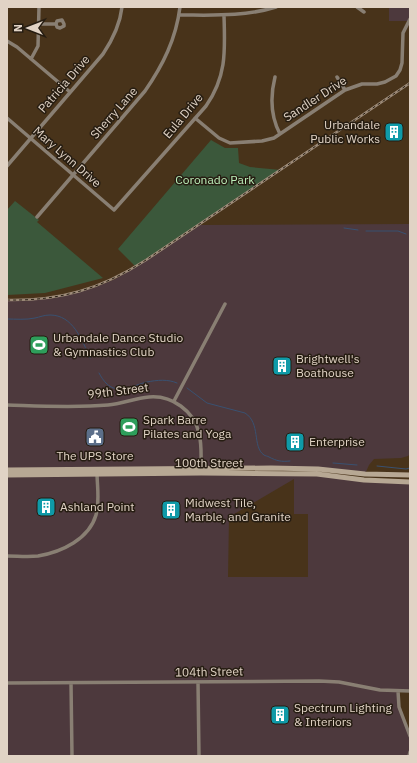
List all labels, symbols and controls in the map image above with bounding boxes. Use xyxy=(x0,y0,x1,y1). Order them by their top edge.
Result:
north arrow xyxy=(8,8,48,48)
text: N xyxy=(11,24,25,32)
street label: Patricia Drive xyxy=(35,52,93,116)
street label: Sandler Drive xyxy=(280,72,349,125)
street label: Sherry Lane xyxy=(87,83,141,142)
street label: Eula Drive xyxy=(159,90,206,141)
place label: Urbandale Public Works xyxy=(310,117,380,146)
building icon: Urbandale Public Works xyxy=(383,121,405,143)
street label: Mary Lynn Drive xyxy=(30,123,105,191)
park label: Coronado Park xyxy=(175,172,255,187)
place label: Urbandale Dance Studio & Gymnastics Club xyxy=(53,330,183,359)
sports icon: Urbandale Dance Studio & Gymnastics Club xyxy=(28,334,50,356)
place label: Brightwell's Boathouse xyxy=(296,351,360,380)
building icon: Brightwell's Boathouse xyxy=(271,355,293,377)
street label: 99th Street xyxy=(87,379,149,402)
place label: Spark Barre Pilates and Yoga xyxy=(143,412,232,441)
sports icon: Spark Barre Pilates and Yoga xyxy=(118,416,140,438)
public building icon: The UPS Store xyxy=(84,426,106,448)
building icon: Enterprise xyxy=(284,431,306,453)
place label: Enterprise xyxy=(309,434,365,449)
place label: The UPS Store xyxy=(56,448,134,463)
street label: 100th Street xyxy=(175,455,243,470)
place label: Midwest Tile, Marble, and Granite xyxy=(185,495,291,524)
building icon: Ashland Point xyxy=(35,496,57,518)
place label: Ashland Point xyxy=(60,499,134,514)
building icon: Midwest Tile, Marble, and Granite xyxy=(160,499,182,521)
street label: 104th Street xyxy=(175,663,243,680)
place label: Spectrum Lighting & Interiors xyxy=(294,700,392,729)
building icon: Spectrum Lighting & Interiors xyxy=(269,704,291,726)

